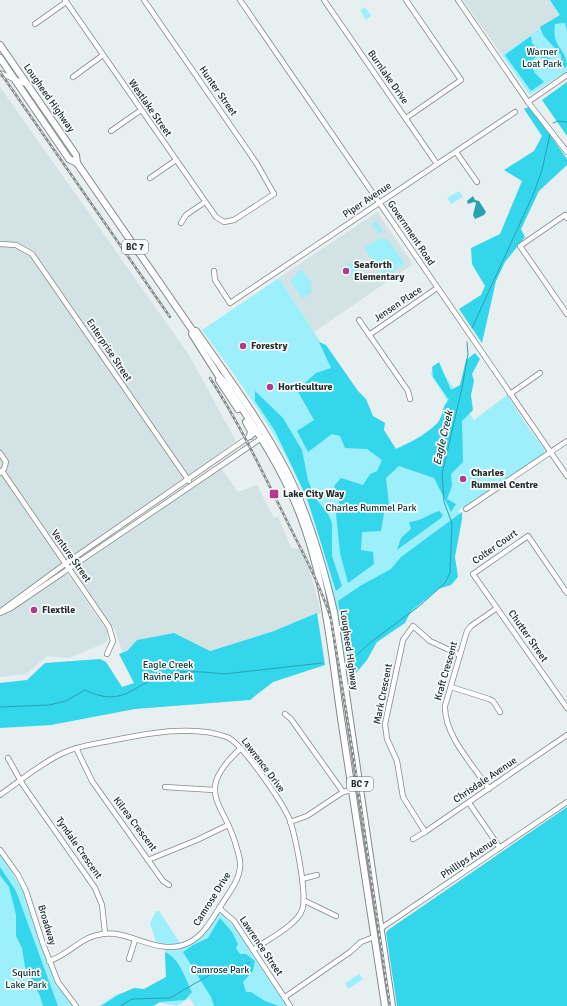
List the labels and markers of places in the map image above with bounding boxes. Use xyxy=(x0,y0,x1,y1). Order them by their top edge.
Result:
place label: Seaforth Elementary xyxy=(354,259,404,283)
marker: Seaforth Elementary xyxy=(341,266,351,276)
place label: Forestry xyxy=(251,340,288,352)
marker: Forestry xyxy=(238,341,248,351)
place label: Horticulture xyxy=(278,381,332,393)
marker: Horticulture xyxy=(265,382,275,392)
place label: Charles Rummel Centre xyxy=(471,467,538,491)
marker: Charles Rummel Centre xyxy=(458,474,468,484)
marker: Lake City Way xyxy=(268,488,280,500)
place label: Lake City Way xyxy=(283,488,344,500)
place label: Flextile xyxy=(42,604,75,616)
marker: Flextile xyxy=(29,605,39,615)

